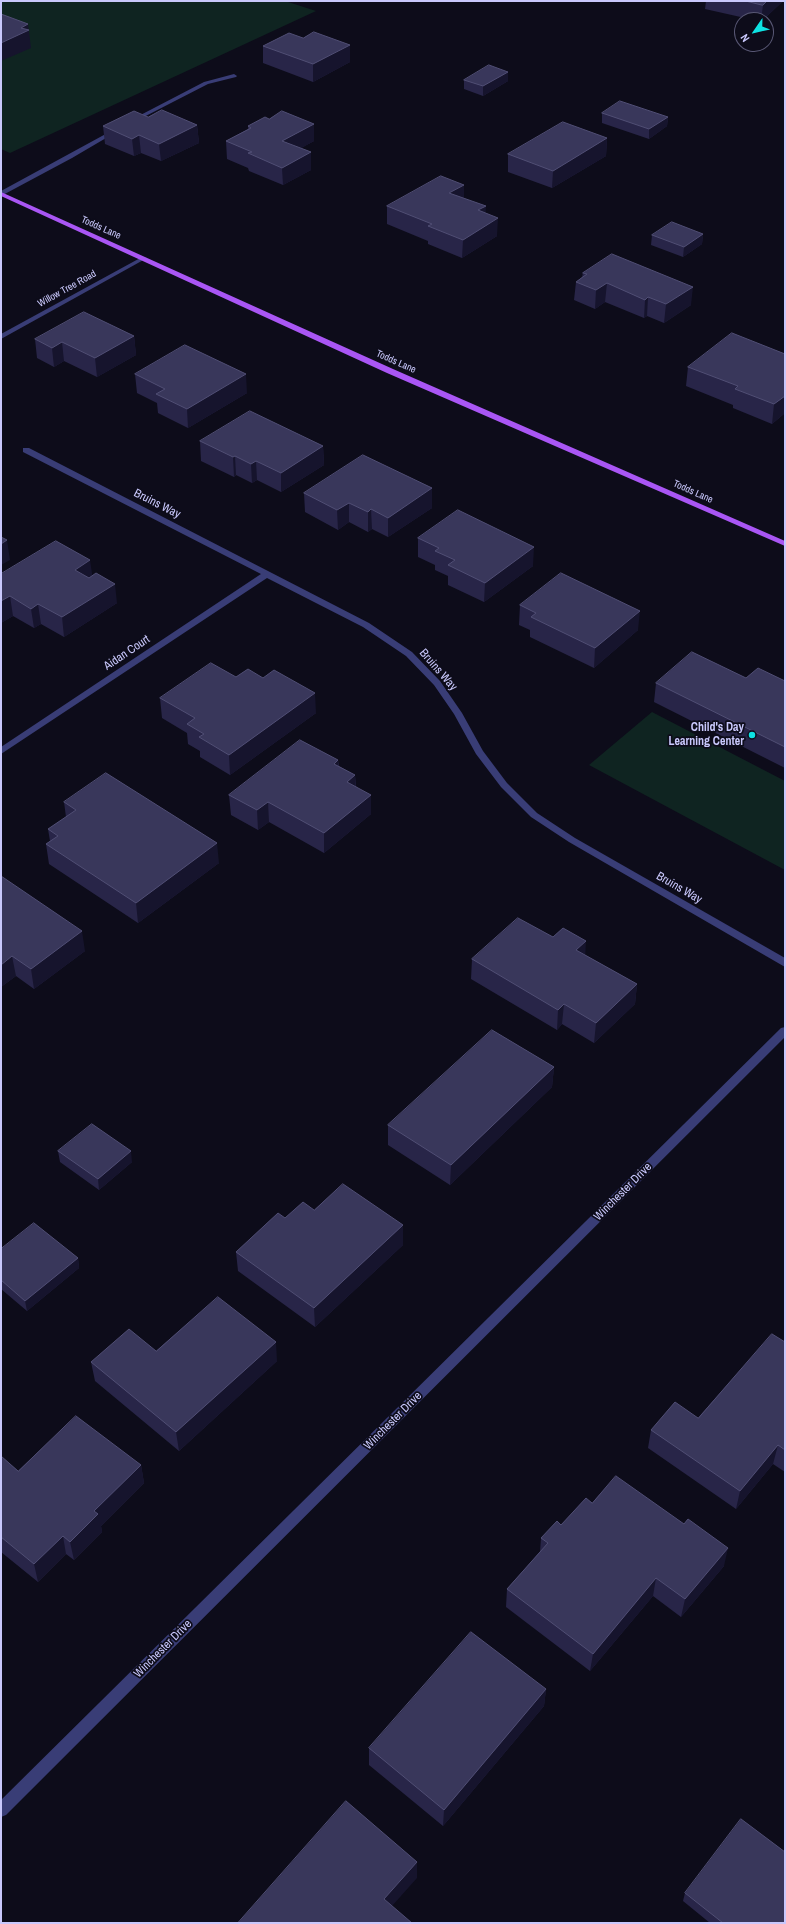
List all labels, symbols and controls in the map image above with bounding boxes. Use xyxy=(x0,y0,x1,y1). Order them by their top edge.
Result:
north arrow xyxy=(734,12,774,52)
text: N xyxy=(737,32,753,45)
street label: Todds Lane xyxy=(79,214,123,242)
street label: Willow Tree Road xyxy=(36,268,98,310)
street label: Todds Lane xyxy=(374,348,418,376)
street label: Todds Lane xyxy=(671,478,715,506)
street label: Bruins Way xyxy=(131,486,183,522)
street label: Aidan Court xyxy=(101,632,153,674)
street label: Bruins Way xyxy=(416,646,460,694)
place label: Child's Day Learning Center xyxy=(669,721,744,749)
marker: Child's Day Learning Center xyxy=(747,730,757,740)
street label: Bruins Way xyxy=(654,869,704,907)
street label: Winchester Drive xyxy=(591,1160,655,1224)
street label: Winchester Drive xyxy=(361,1389,425,1453)
street label: Winchester Drive xyxy=(131,1617,195,1681)

